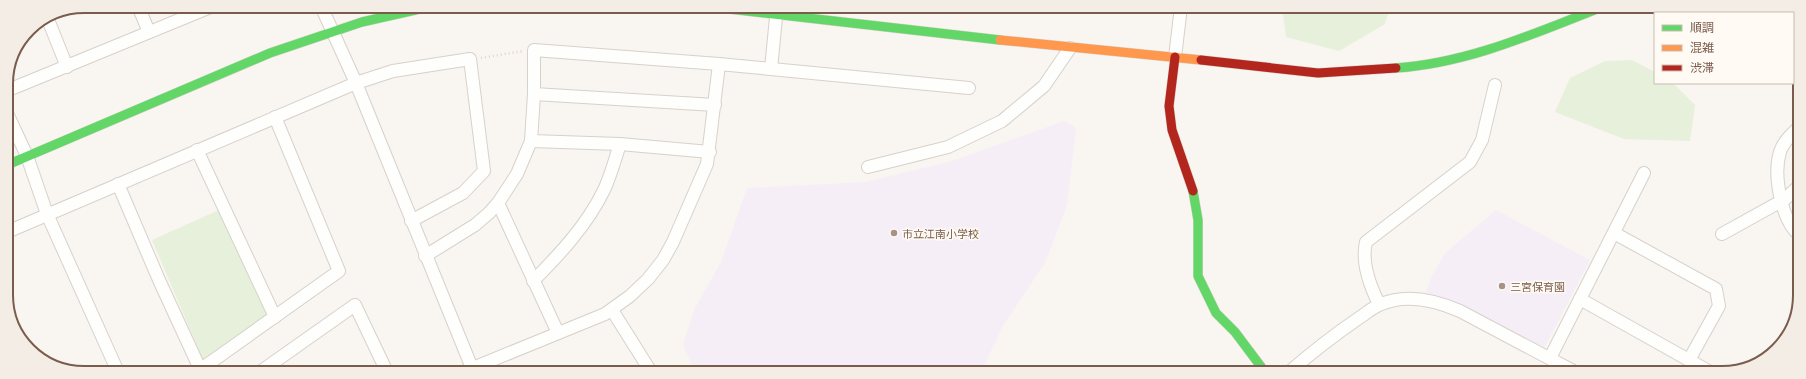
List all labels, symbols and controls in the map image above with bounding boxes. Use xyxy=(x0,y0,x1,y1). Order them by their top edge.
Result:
legend xyxy=(1654,12,1794,84)
text: 順調 xyxy=(1690,20,1714,34)
text: 混雑 xyxy=(1690,40,1714,54)
text: 渋滞 xyxy=(1690,60,1714,74)
place label: 市立江南小学校 xyxy=(902,227,979,240)
marker: 市立江南小学校 xyxy=(889,228,899,238)
place label: 三宮保育園 xyxy=(1510,280,1565,293)
marker: 三宮保育園 xyxy=(1497,281,1507,291)

